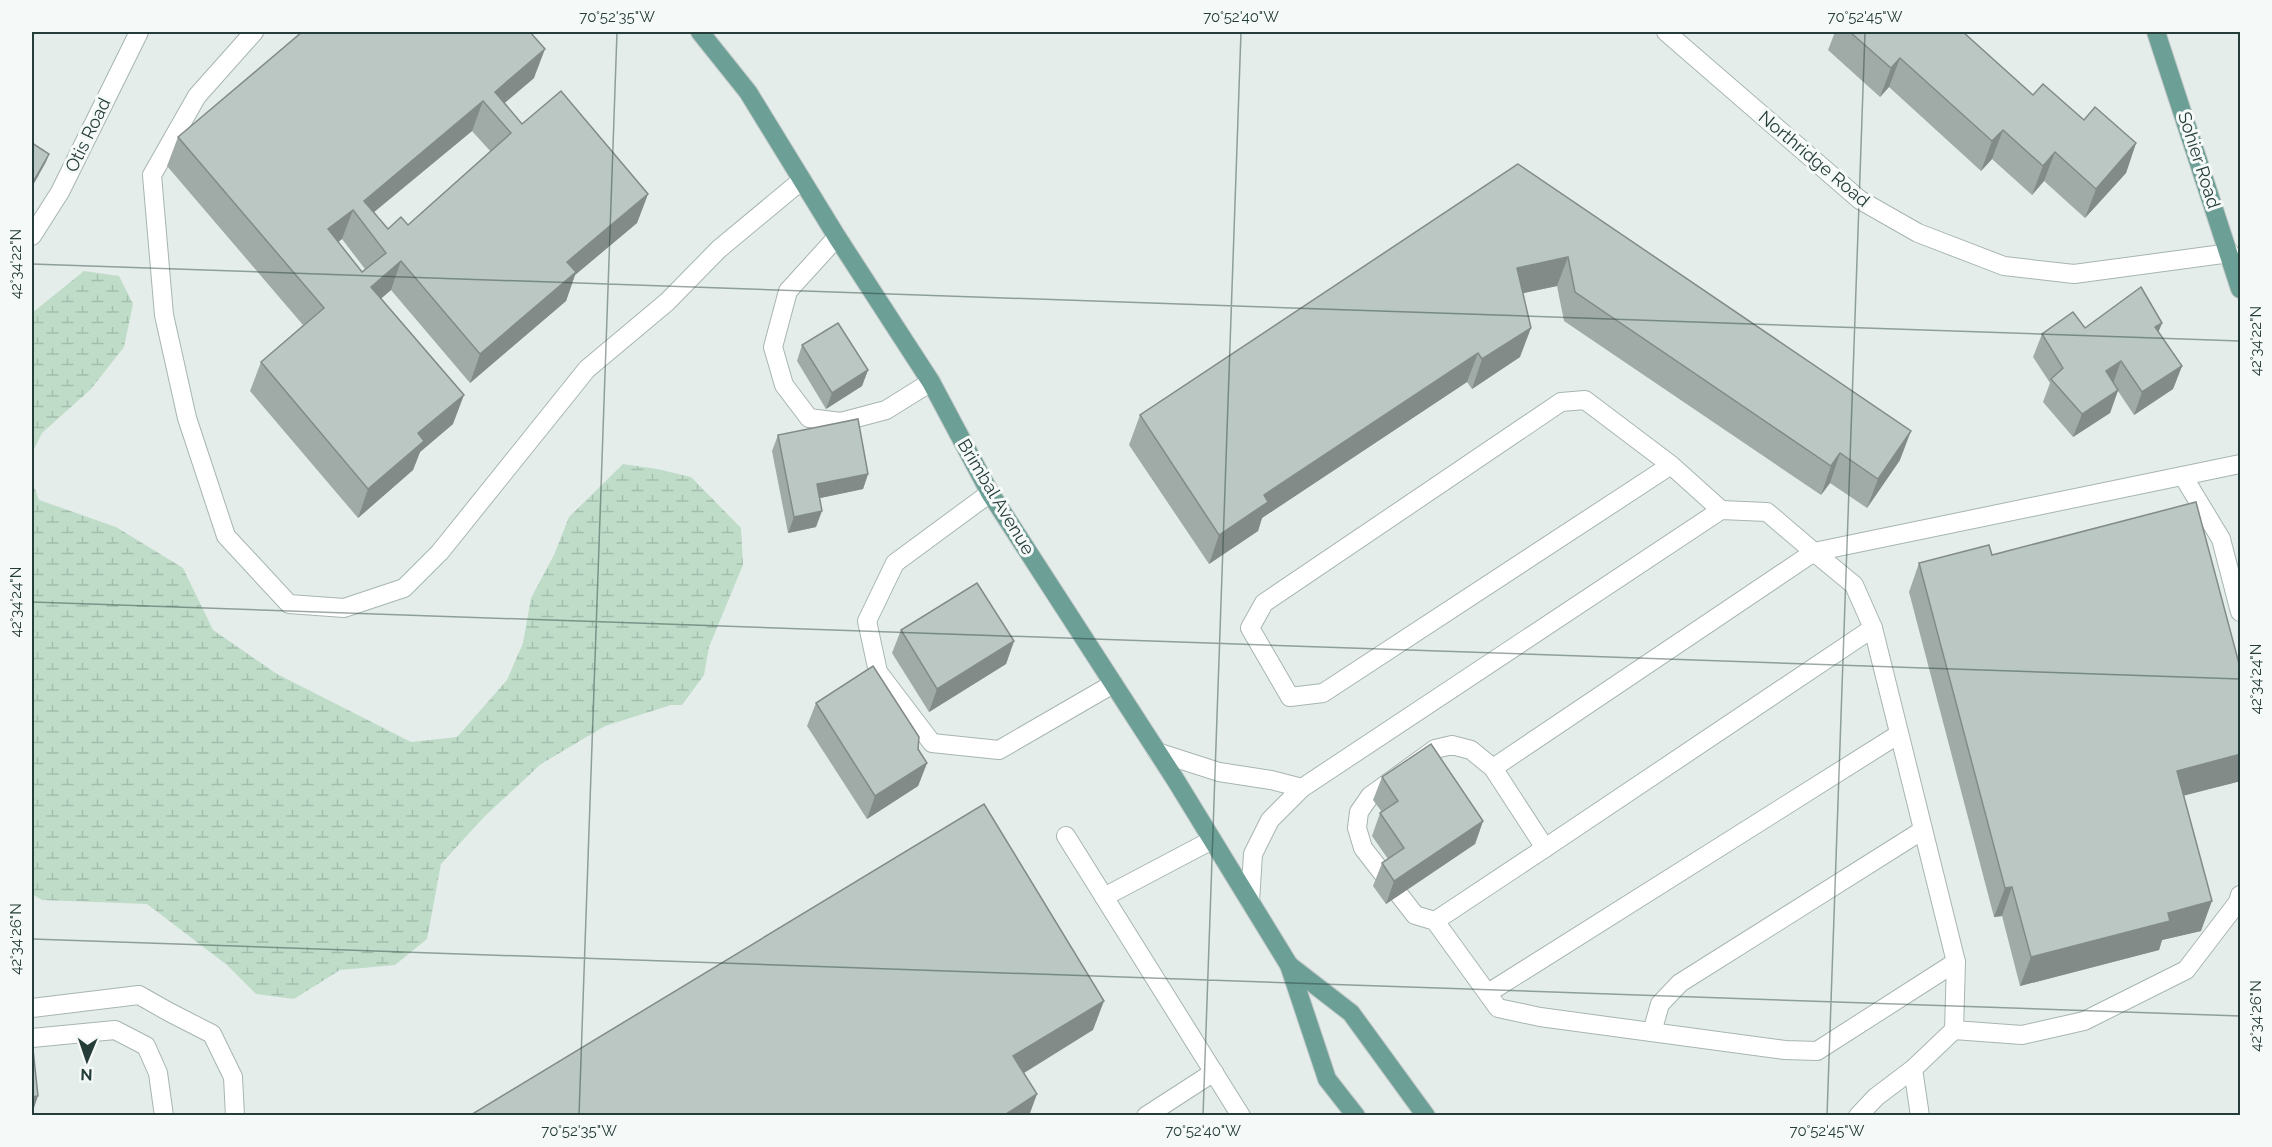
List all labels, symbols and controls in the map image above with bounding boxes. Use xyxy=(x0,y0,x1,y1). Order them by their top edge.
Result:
text: 70°52'35"W xyxy=(579,8,655,26)
text: 70°52'40"W xyxy=(1203,8,1279,26)
text: 70°52'45"W xyxy=(1828,8,1903,26)
street label: Otis Road xyxy=(61,94,115,175)
street label: Northridge Road xyxy=(1755,106,1874,211)
street label: Sohier Road xyxy=(2174,109,2225,211)
text: 42°34'22"N xyxy=(7,229,25,299)
text: 42°34'22"N xyxy=(2247,306,2265,376)
street label: Brimbal Avenue xyxy=(954,435,1039,559)
text: 42°34'24"N xyxy=(7,567,25,637)
text: 42°34'24"N xyxy=(2247,644,2265,714)
text: 42°34'26"N xyxy=(7,903,25,975)
text: 42°34'26"N xyxy=(2247,980,2265,1052)
north arrow xyxy=(57,1030,117,1090)
text: N xyxy=(80,1065,93,1084)
text: 70°52'35"W xyxy=(541,1122,617,1140)
text: 70°52'40"W xyxy=(1165,1122,1241,1140)
text: 70°52'45"W xyxy=(1790,1122,1865,1140)

